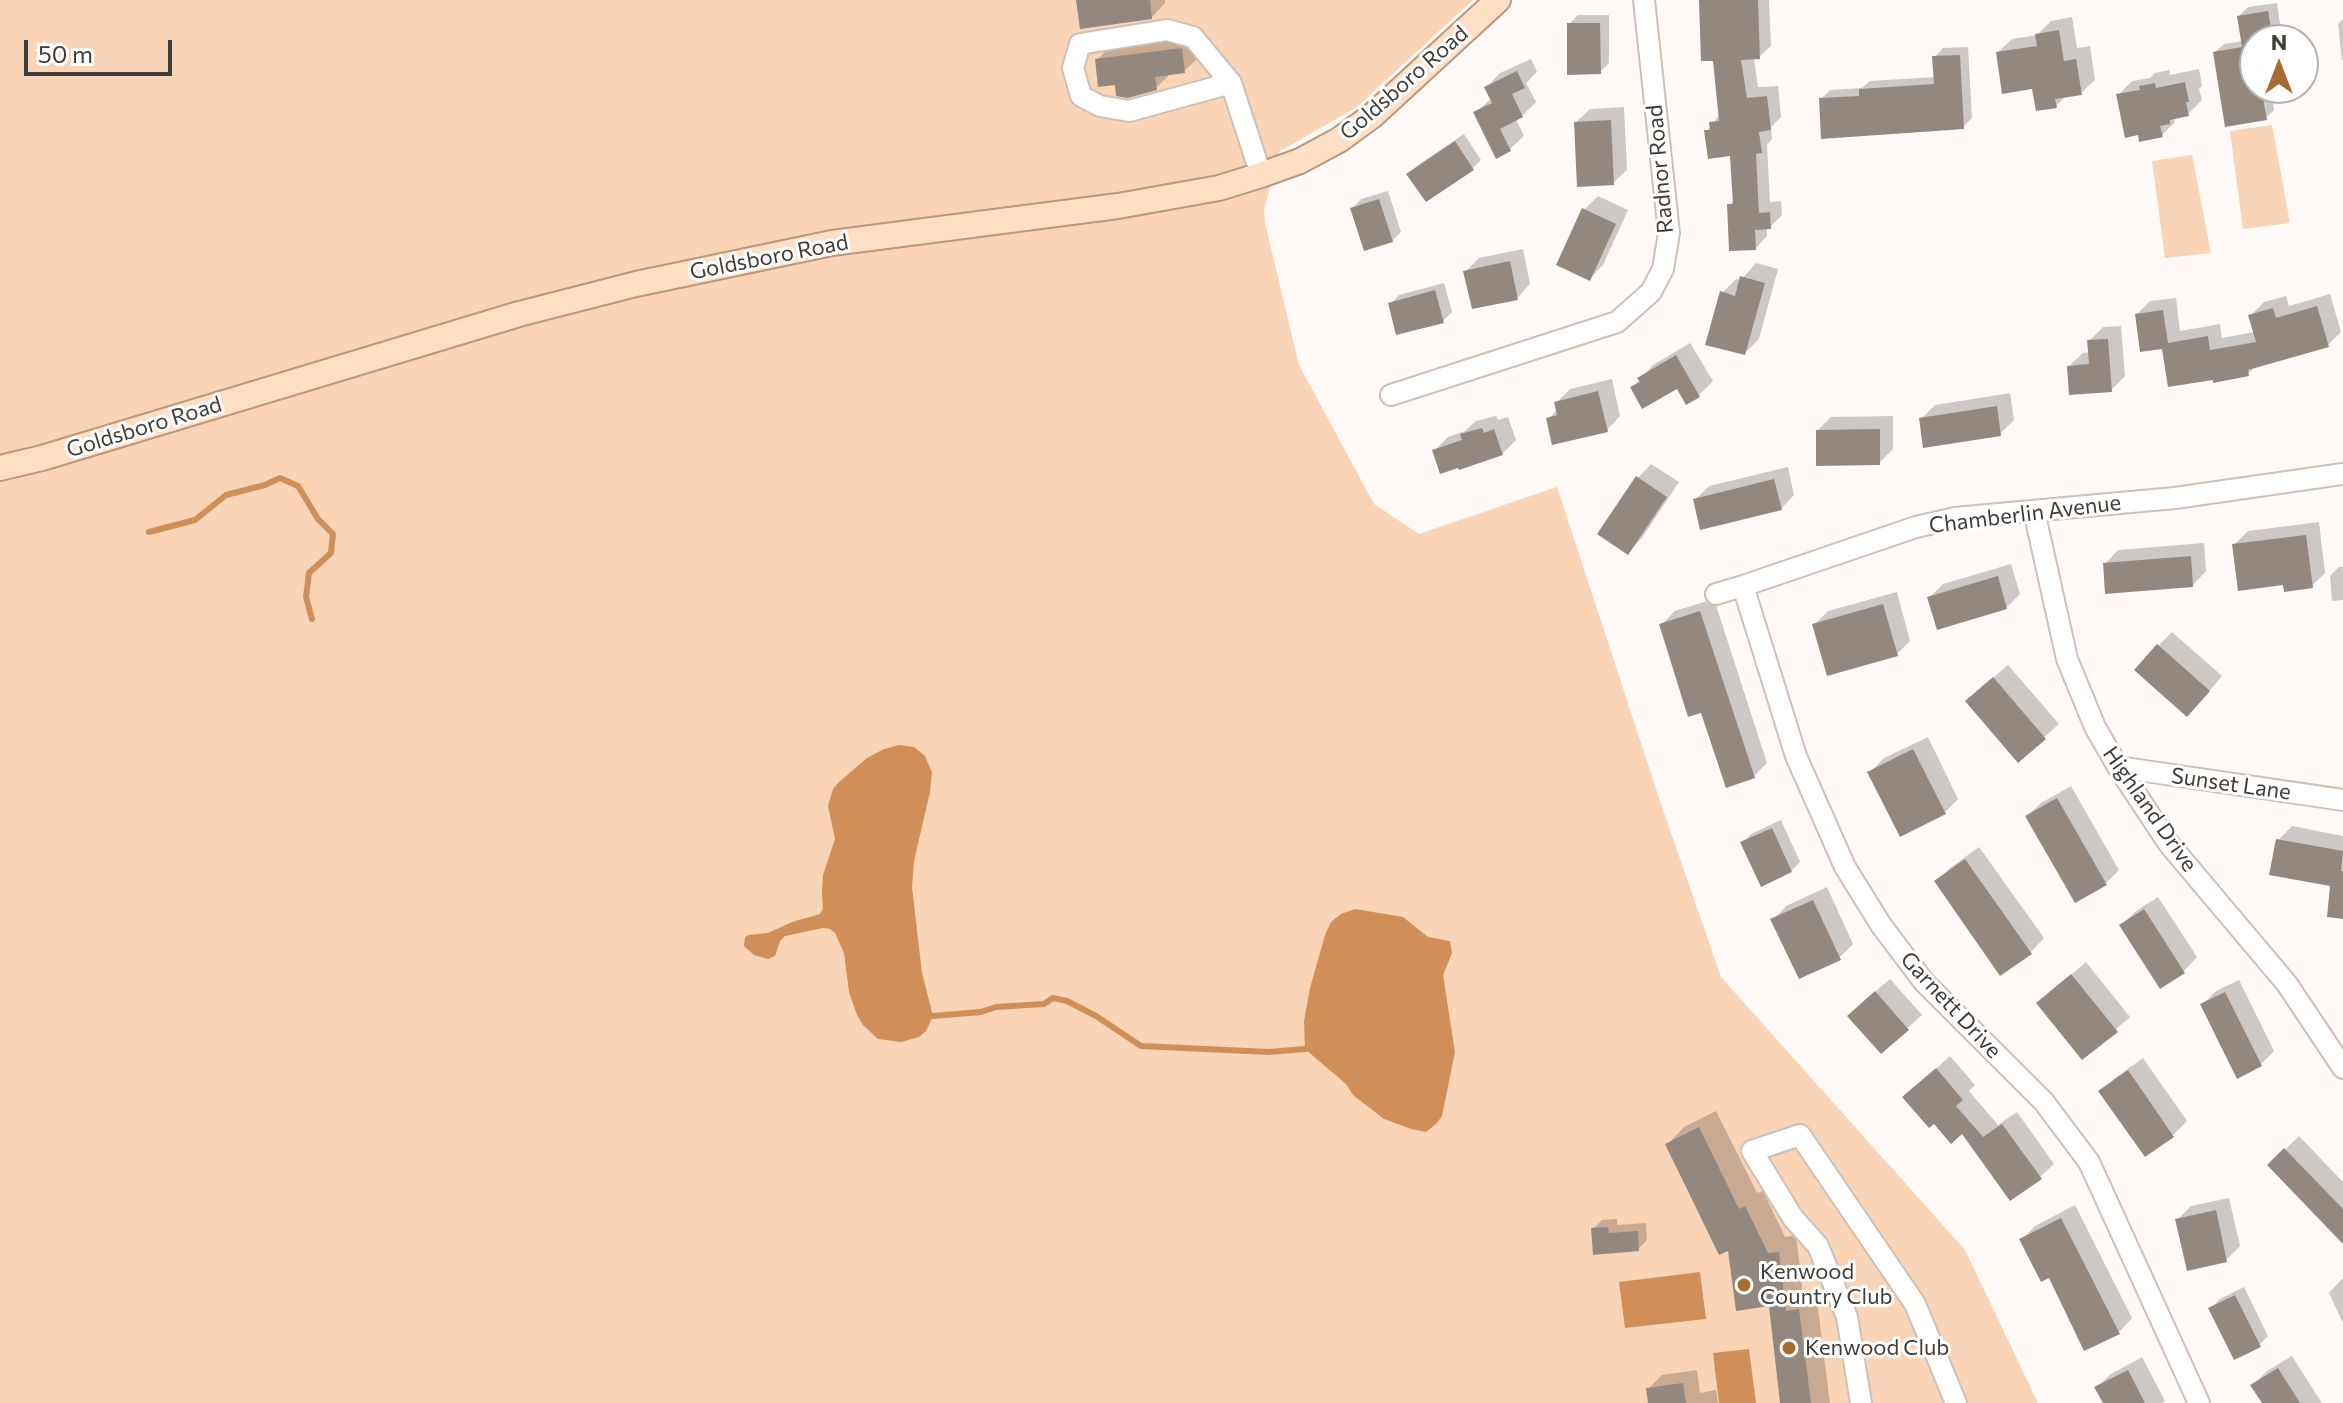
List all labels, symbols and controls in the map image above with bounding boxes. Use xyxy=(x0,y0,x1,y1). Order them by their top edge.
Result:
street label: Goldsboro Road xyxy=(1335,20,1473,146)
scale bar xyxy=(28,24,176,74)
north arrow xyxy=(2239,24,2319,104)
text: N xyxy=(2271,28,2287,55)
text: 50 m xyxy=(38,39,93,68)
street label: Radnor Road xyxy=(1641,104,1679,234)
street label: Goldsboro Road xyxy=(688,229,850,285)
street label: Goldsboro Road xyxy=(63,391,225,463)
street label: Chamberlin Avenue xyxy=(1928,489,2122,539)
street label: Highland Drive xyxy=(2097,741,2203,877)
street label: Sunset Lane xyxy=(2169,763,2293,805)
street label: Garnett Drive xyxy=(1895,946,2007,1064)
place label: Kenwood Country Club xyxy=(1760,1259,1892,1310)
marker: Kenwood Country Club xyxy=(1735,1276,1753,1294)
place label: Kenwood Club xyxy=(1805,1335,1949,1361)
marker: Kenwood Club xyxy=(1780,1339,1798,1357)

